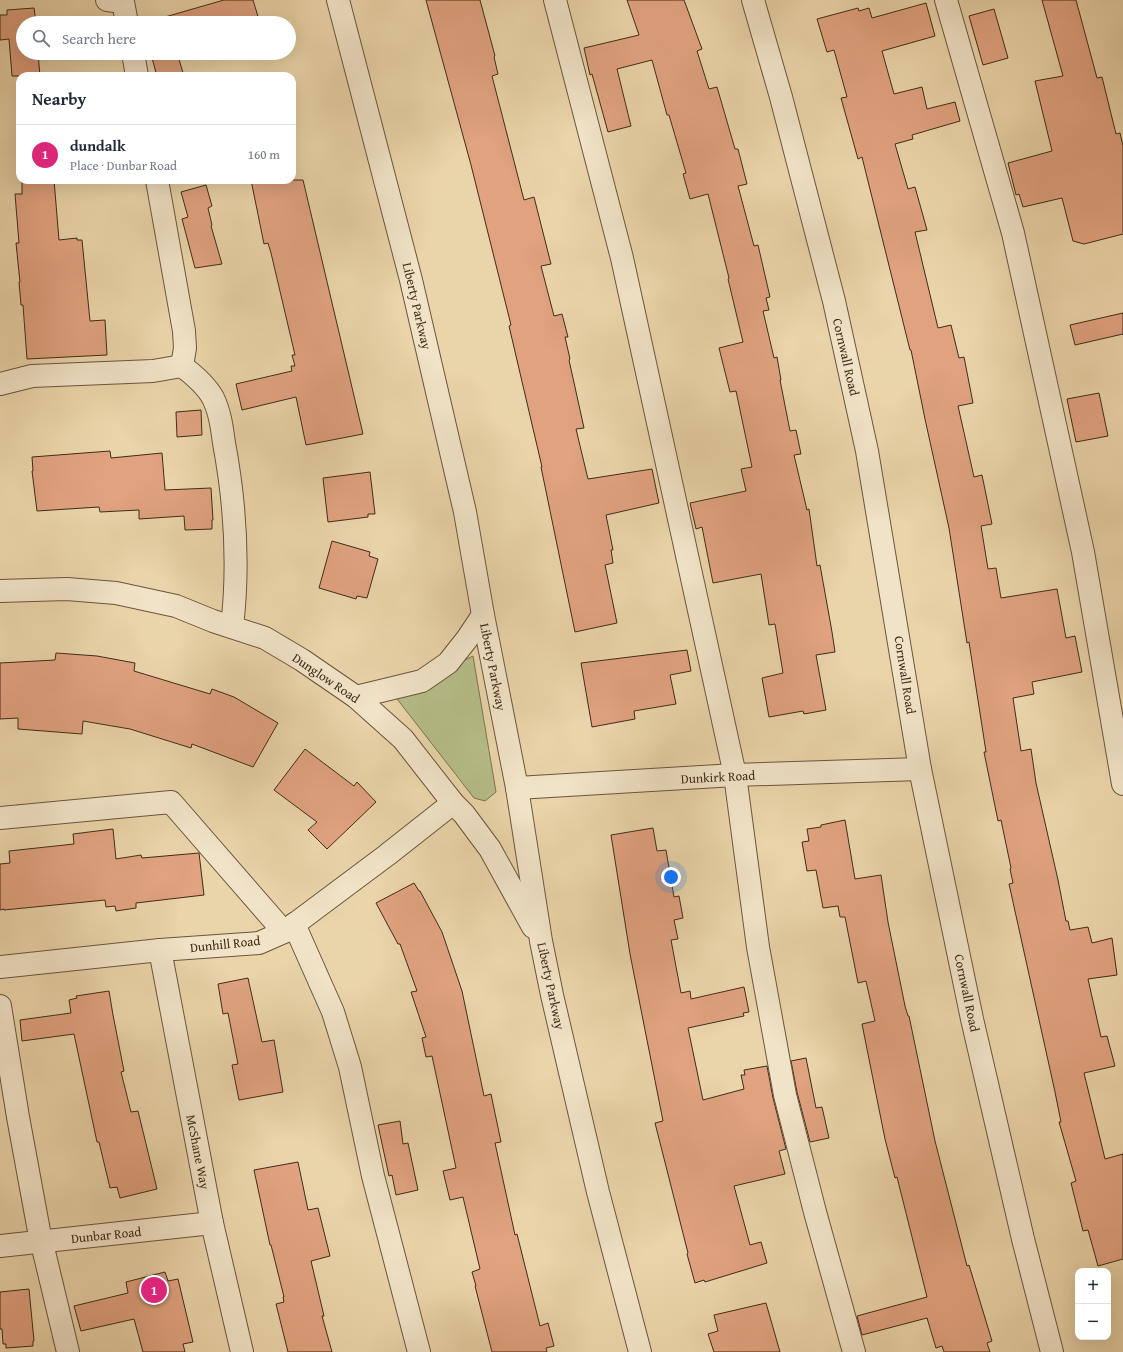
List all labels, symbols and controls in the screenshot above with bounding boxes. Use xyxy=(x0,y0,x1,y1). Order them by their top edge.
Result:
search box xyxy=(16,16,296,60)
icon: search xyxy=(30,27,52,49)
text: Search here xyxy=(62,28,136,49)
text: Nearby xyxy=(32,86,86,111)
text: dundalk xyxy=(70,135,126,156)
text: 1 xyxy=(42,145,48,164)
text: 160 m xyxy=(248,145,280,164)
text: Place · Dunbar Road xyxy=(70,156,177,175)
street label: Liberty Parkway xyxy=(398,261,436,352)
street label: Cornwall Road xyxy=(828,316,864,398)
street label: Liberty Parkway xyxy=(475,622,511,713)
street label: Cornwall Road xyxy=(889,635,921,716)
street label: Dunglow Road xyxy=(288,648,364,708)
street label: Dunkirk Road xyxy=(680,766,756,788)
your location xyxy=(661,867,681,887)
street label: Dunhill Road xyxy=(189,931,261,957)
street label: Liberty Parkway xyxy=(532,941,570,1032)
street label: Cornwall Road xyxy=(950,952,985,1034)
street label: McShane Way xyxy=(181,1113,215,1191)
street label: Dunbar Road xyxy=(70,1222,142,1248)
map controls xyxy=(1075,1268,1111,1340)
button: + xyxy=(1075,1268,1111,1304)
pin: 1 xyxy=(141,1275,167,1305)
button: − xyxy=(1075,1304,1111,1340)

